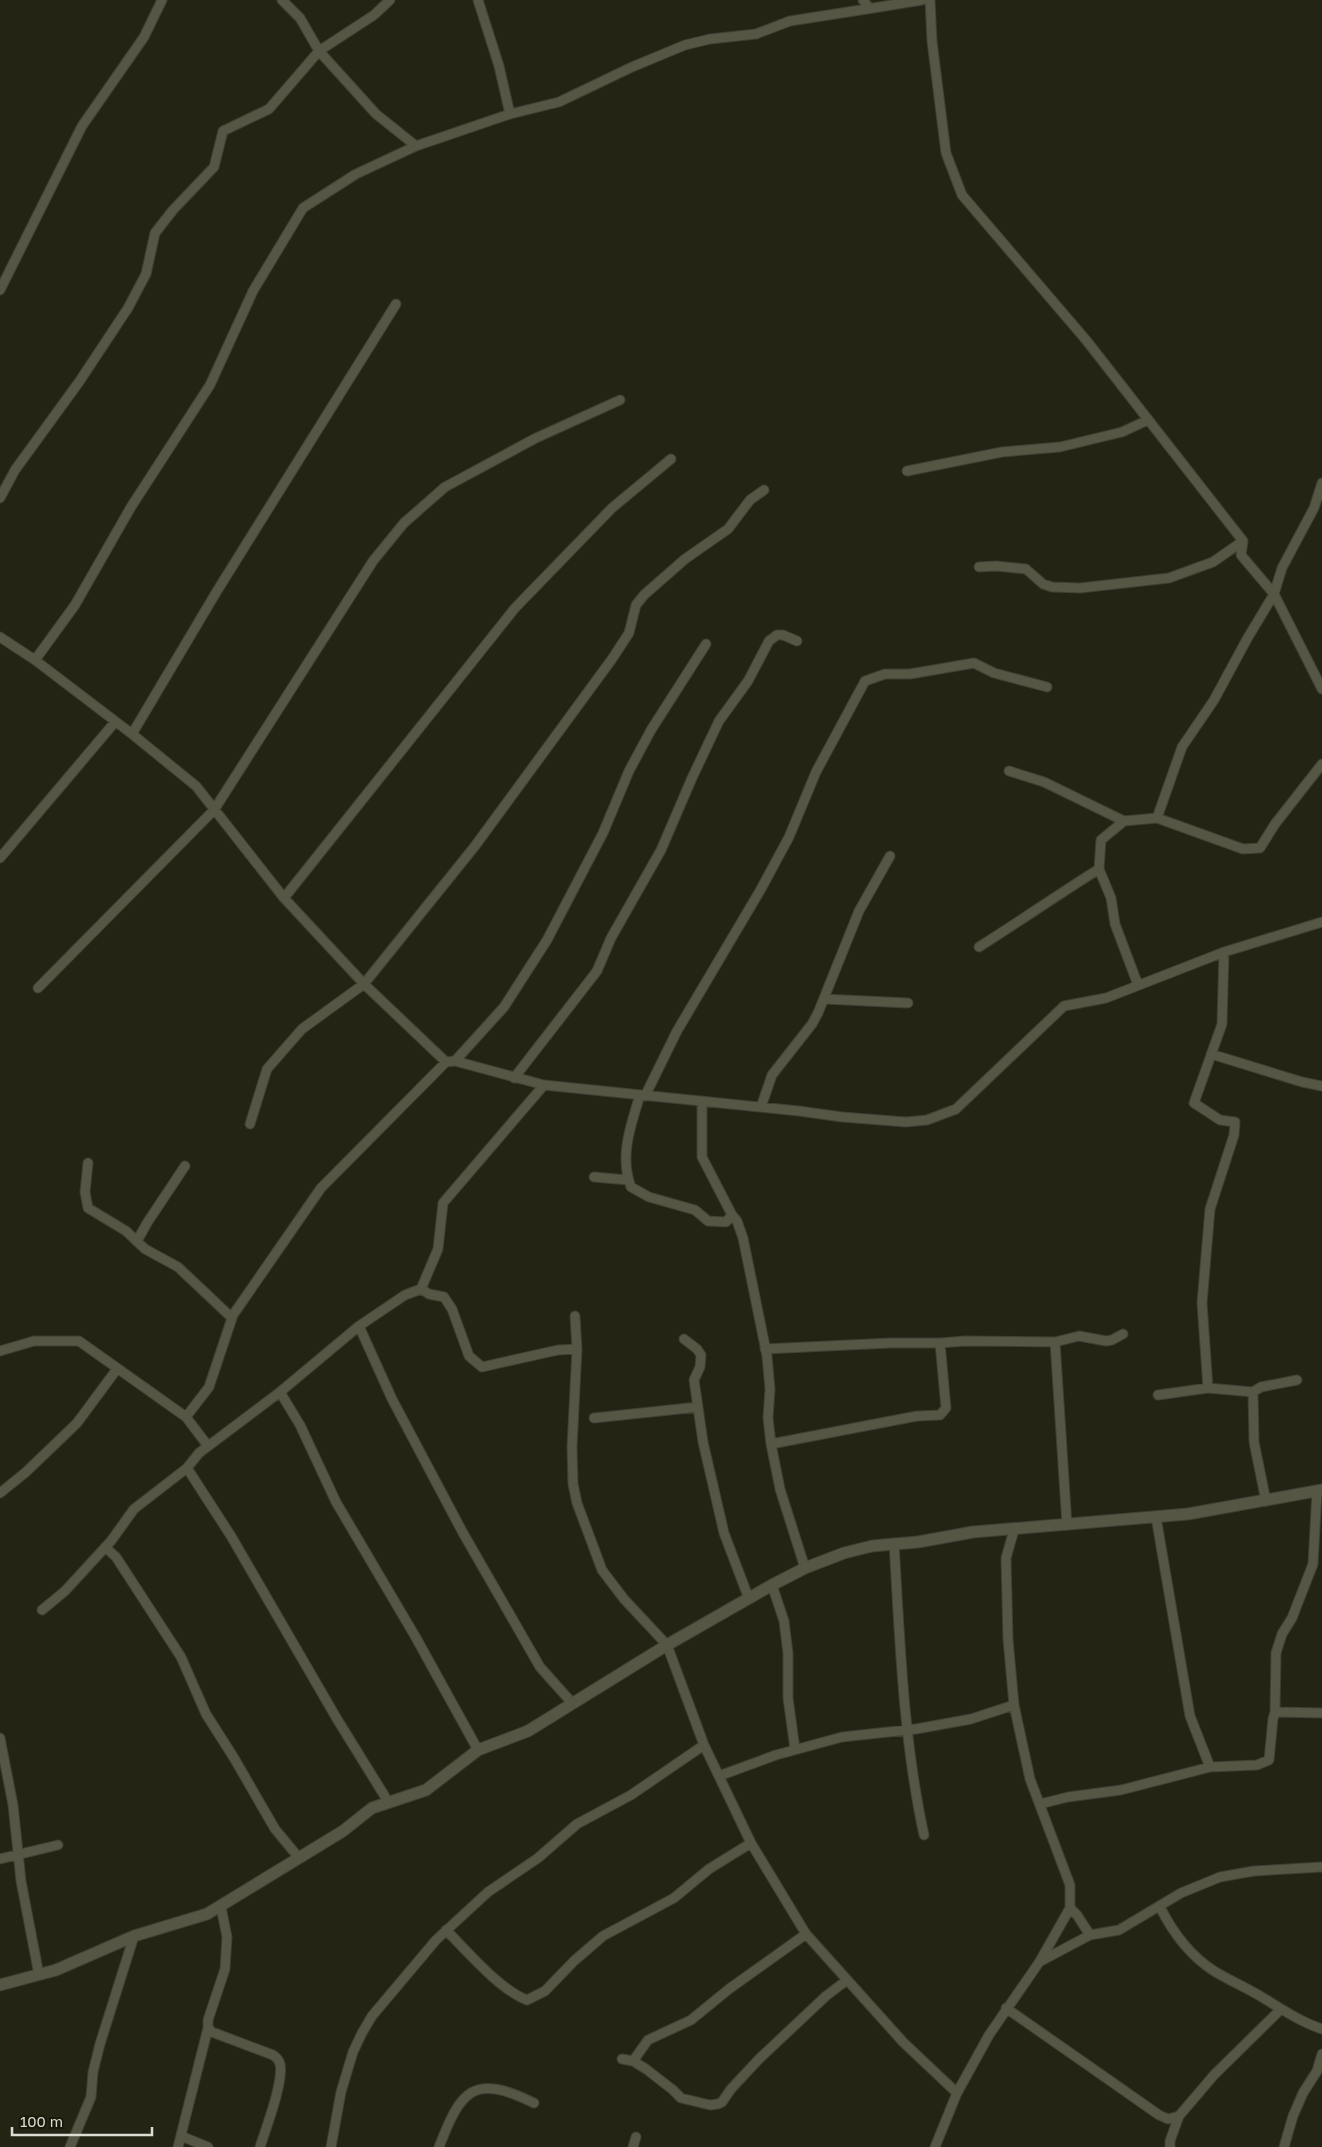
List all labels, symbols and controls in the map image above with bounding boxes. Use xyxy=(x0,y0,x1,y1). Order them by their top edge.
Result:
scale bar xyxy=(12,2104,152,2136)
text: 100 m xyxy=(20,2112,63,2130)

